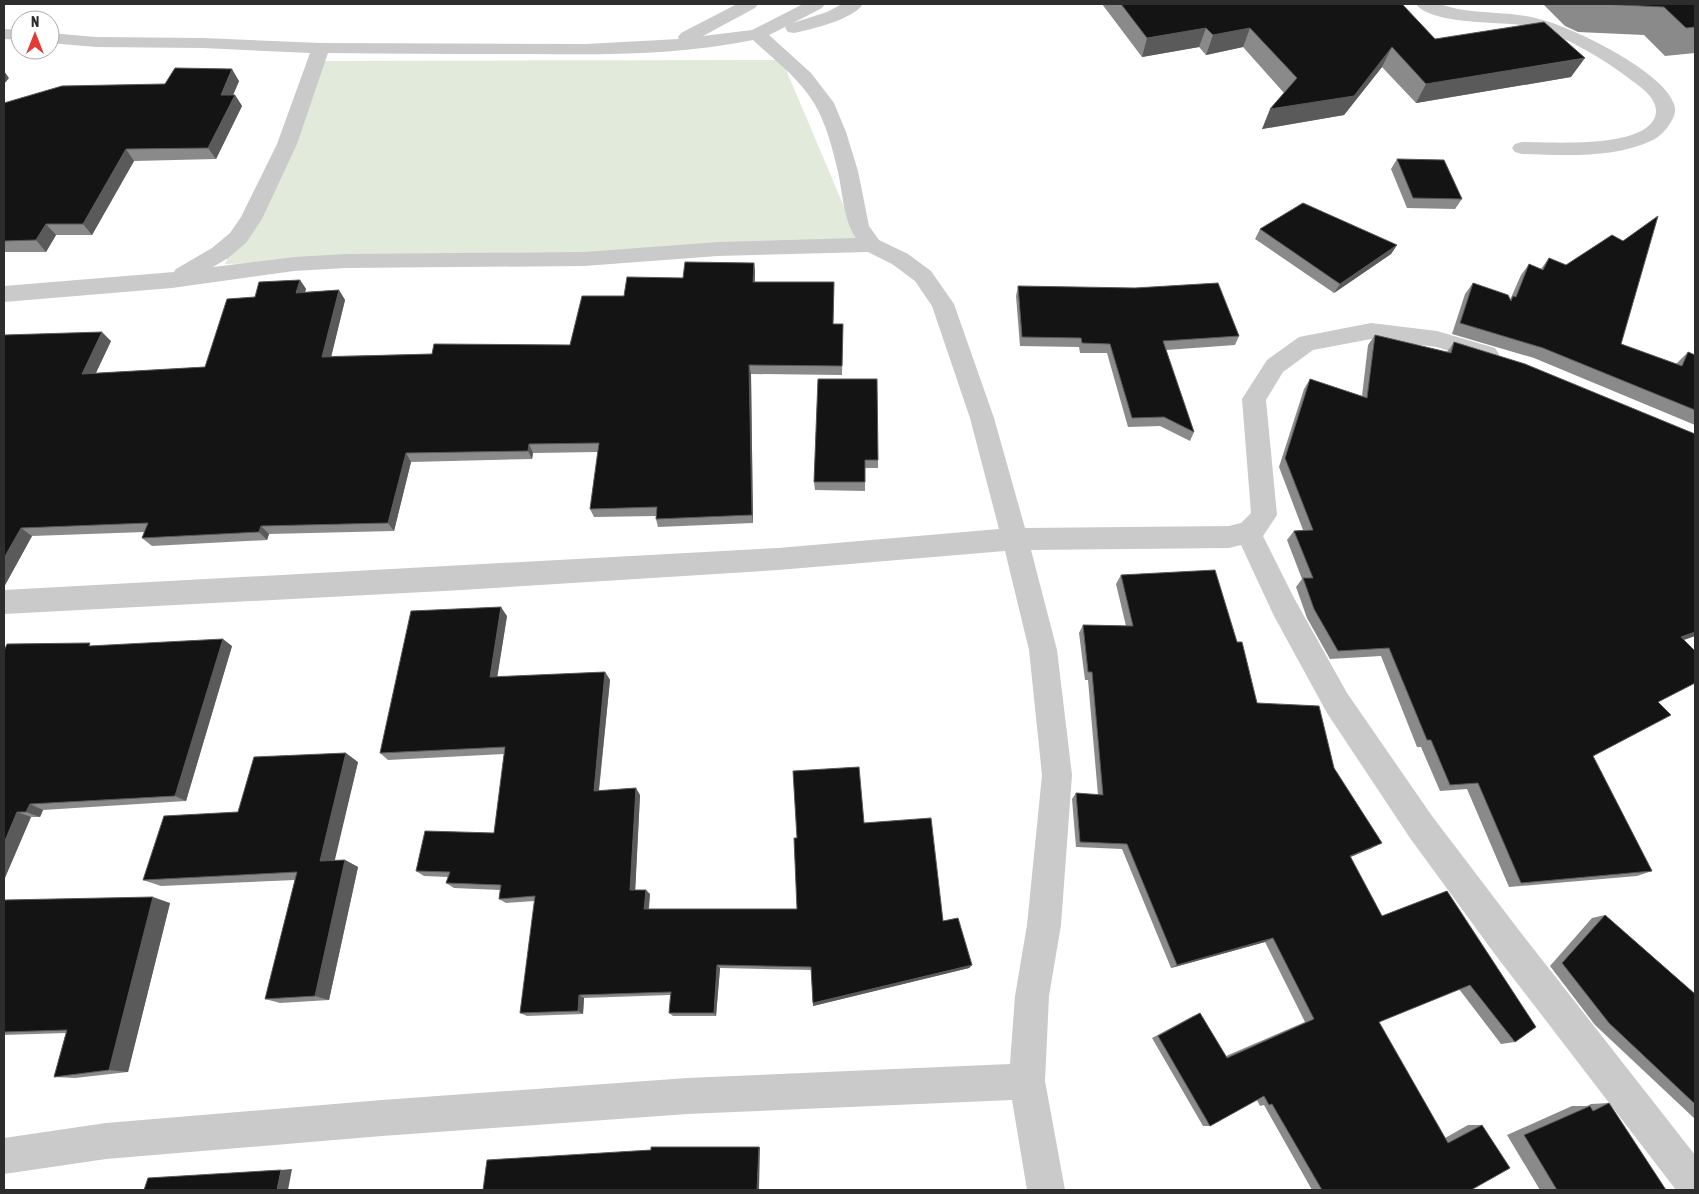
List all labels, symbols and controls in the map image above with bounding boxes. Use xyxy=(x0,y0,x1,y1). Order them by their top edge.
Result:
north arrow xyxy=(10,10,60,60)
text: N xyxy=(31,14,39,30)

